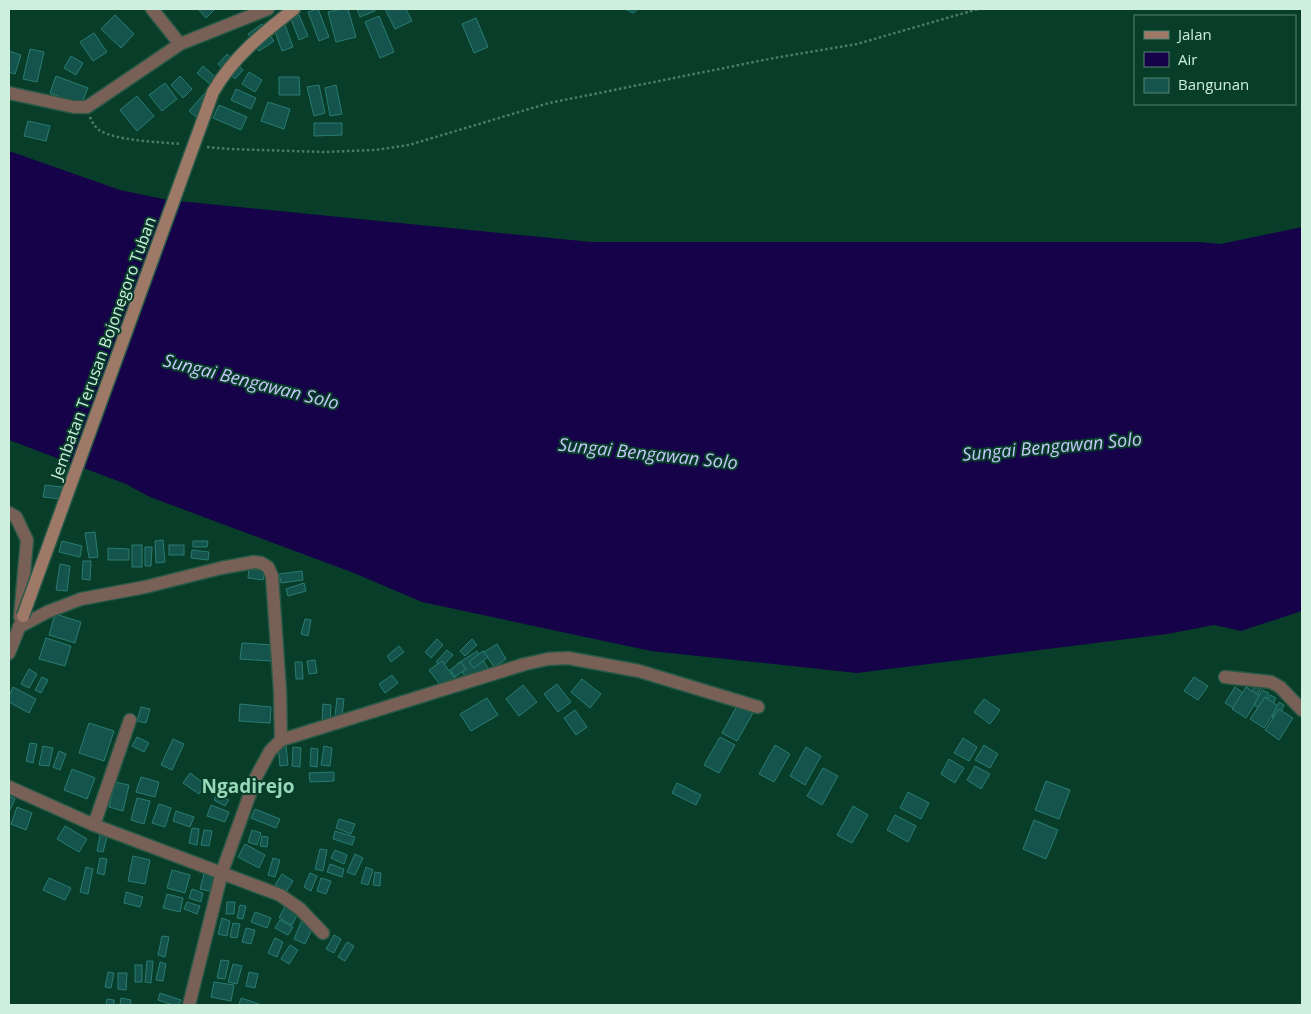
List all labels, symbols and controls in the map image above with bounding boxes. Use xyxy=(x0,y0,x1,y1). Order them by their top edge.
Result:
legend xyxy=(1134,15,1296,105)
text: Jalan xyxy=(1176,24,1212,44)
text: Air xyxy=(1178,49,1197,69)
text: Bangunan xyxy=(1178,74,1249,94)
street label: Jembatan Terusan Bojonegoro Tuban xyxy=(44,214,161,484)
water label: Sungai Bengawan Solo xyxy=(161,348,342,414)
water label: Sungai Bengawan Solo xyxy=(961,426,1143,466)
water label: Sungai Bengawan Solo xyxy=(557,432,739,474)
district label: Ngadirejo xyxy=(202,773,294,799)

